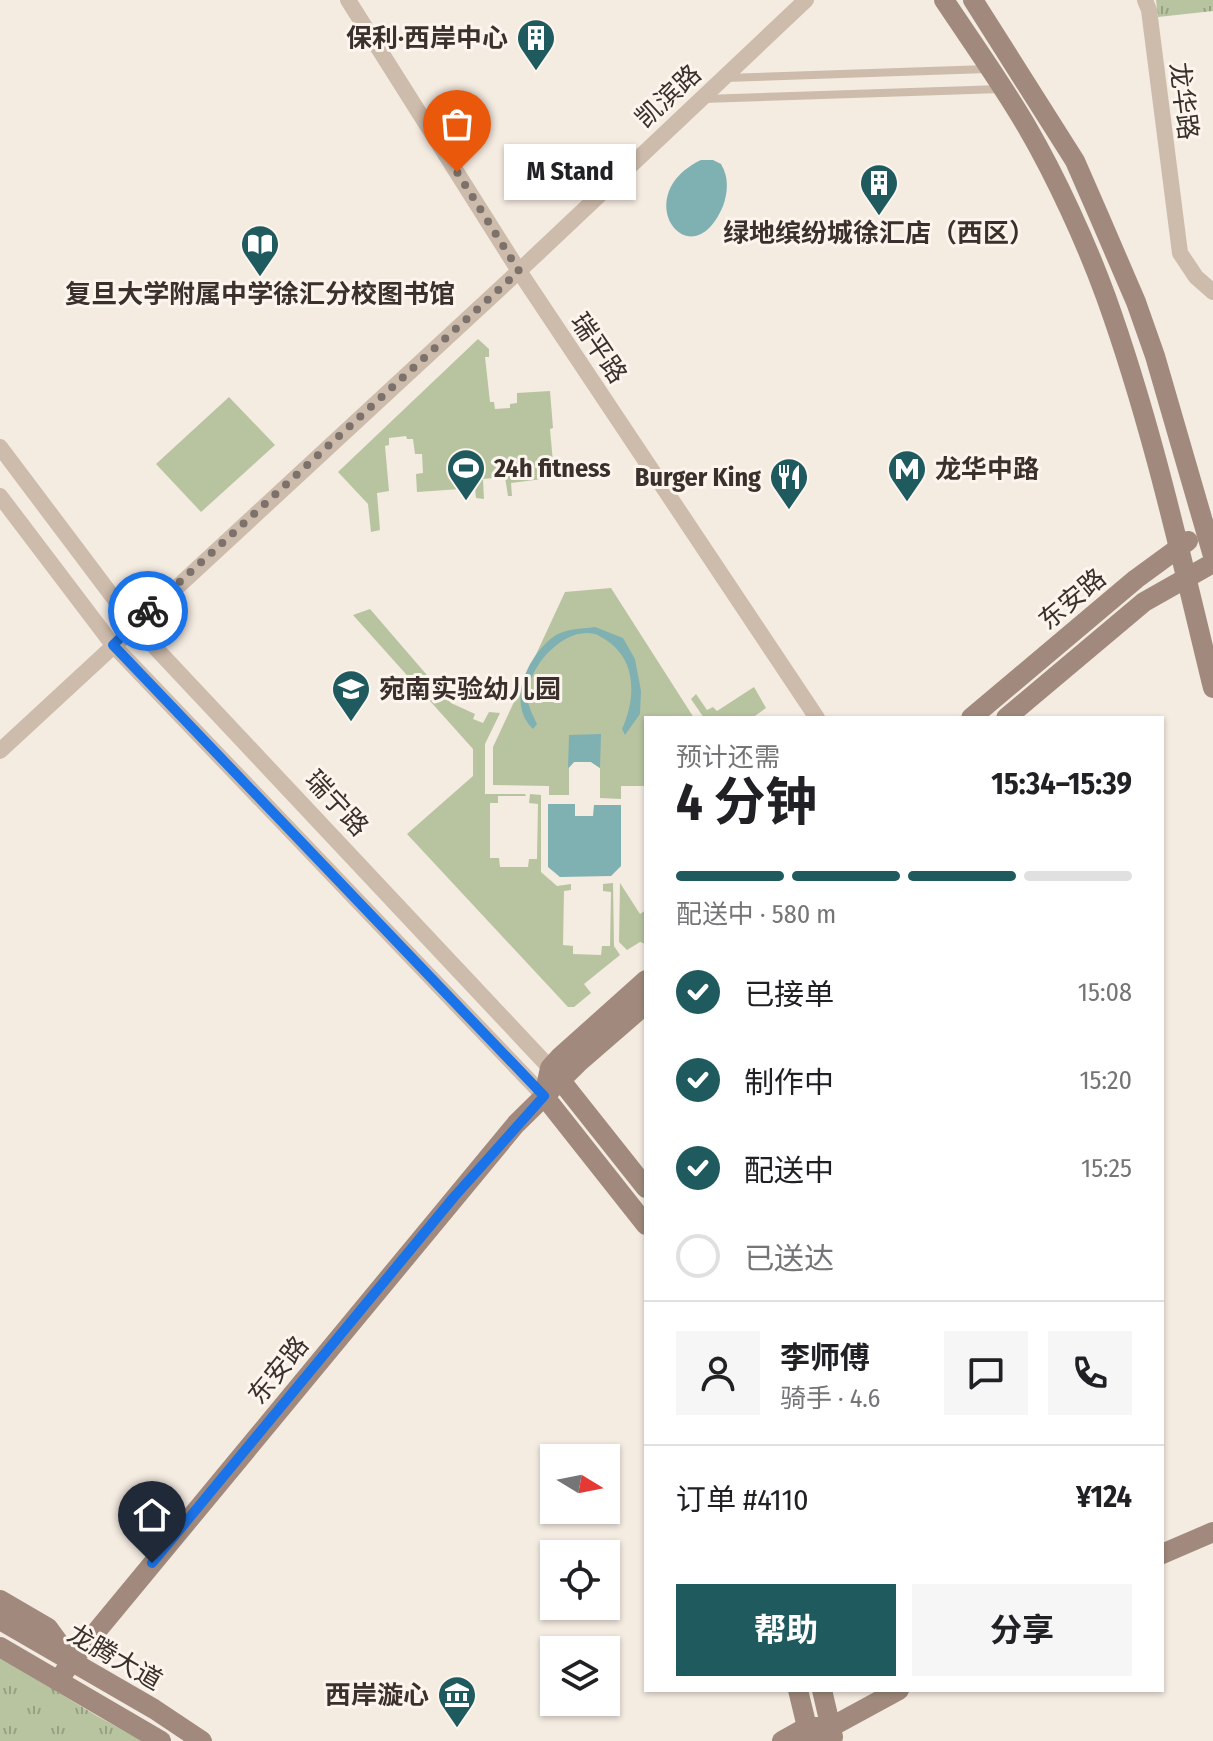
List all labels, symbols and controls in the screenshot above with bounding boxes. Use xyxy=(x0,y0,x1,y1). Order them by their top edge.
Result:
building icon: 保利·西岸中心 xyxy=(515,17,557,72)
place label: 保利·西岸中心 xyxy=(346,23,508,54)
street label: 凯滨路 xyxy=(629,58,707,134)
street label: 龙华路 xyxy=(1163,60,1204,142)
pin xyxy=(423,90,491,172)
icon: bag xyxy=(435,102,479,146)
callout: M Stand xyxy=(505,144,637,200)
text: M Stand xyxy=(526,156,614,187)
building icon: 绿地缤纷城徐汇店（西区） xyxy=(858,162,900,217)
place label: 绿地缤纷城徐汇店（西区） xyxy=(723,218,1035,249)
library icon: 复旦大学附属中学徐汇分校图书馆 xyxy=(239,223,281,278)
place label: 复旦大学附属中学徐汇分校图书馆 xyxy=(65,279,455,310)
street label: 瑞平路 xyxy=(564,307,633,389)
sports icon: 24h fitness xyxy=(445,447,487,502)
metro station icon: 龙华中路 xyxy=(886,448,928,503)
place label: 24h fitness xyxy=(493,453,611,484)
place label: 龙华中路 xyxy=(935,454,1039,485)
restaurant icon: Burger King xyxy=(768,456,810,511)
place label: Burger King xyxy=(635,462,761,493)
street label: 东安路 xyxy=(1032,562,1112,636)
courier xyxy=(108,571,188,651)
icon: bike xyxy=(126,589,170,633)
school or university icon: 宛南实验幼儿园 xyxy=(330,668,372,723)
place label: 宛南实验幼儿园 xyxy=(379,674,561,705)
text: 预计还需 xyxy=(676,742,780,773)
street label: 瑞宁路 xyxy=(299,764,375,842)
text: 15:34–15:39 xyxy=(991,766,1132,802)
text: 4 分钟 xyxy=(676,771,818,834)
text: 配送中 · 580 m xyxy=(676,899,836,930)
icon: check xyxy=(676,970,720,1014)
text: 已接单 xyxy=(744,977,834,1013)
text: 15:08 xyxy=(1078,977,1132,1008)
icon: check xyxy=(676,1058,720,1102)
text: 制作中 xyxy=(744,1065,834,1101)
text: 15:20 xyxy=(1079,1065,1132,1096)
icon: check xyxy=(676,1146,720,1190)
text: 配送中 xyxy=(744,1153,834,1189)
text: 15:25 xyxy=(1081,1153,1132,1184)
text: 已送达 xyxy=(744,1241,834,1277)
street label: 东安路 xyxy=(242,1330,315,1410)
button: person xyxy=(676,1331,760,1415)
button: chat xyxy=(944,1331,1028,1415)
button: phone xyxy=(1048,1331,1132,1415)
text: 李师傅 xyxy=(780,1340,870,1376)
text: 骑手 · 4.6 xyxy=(780,1383,880,1414)
north arrow xyxy=(540,1444,620,1524)
map controls xyxy=(540,1444,620,1716)
text: ¥124 xyxy=(1076,1479,1132,1515)
pin xyxy=(118,1481,186,1563)
text: 订单 #4110 xyxy=(676,1482,809,1518)
icon: home xyxy=(130,1493,174,1537)
button: locate xyxy=(540,1540,620,1620)
button: 帮助 xyxy=(676,1584,896,1676)
button: 分享 xyxy=(912,1584,1132,1676)
street label: 龙腾大道 xyxy=(62,1618,168,1697)
button: layers xyxy=(540,1636,620,1716)
museum icon: 西岸漩心 xyxy=(436,1674,478,1729)
place label: 西岸漩心 xyxy=(325,1680,429,1711)

